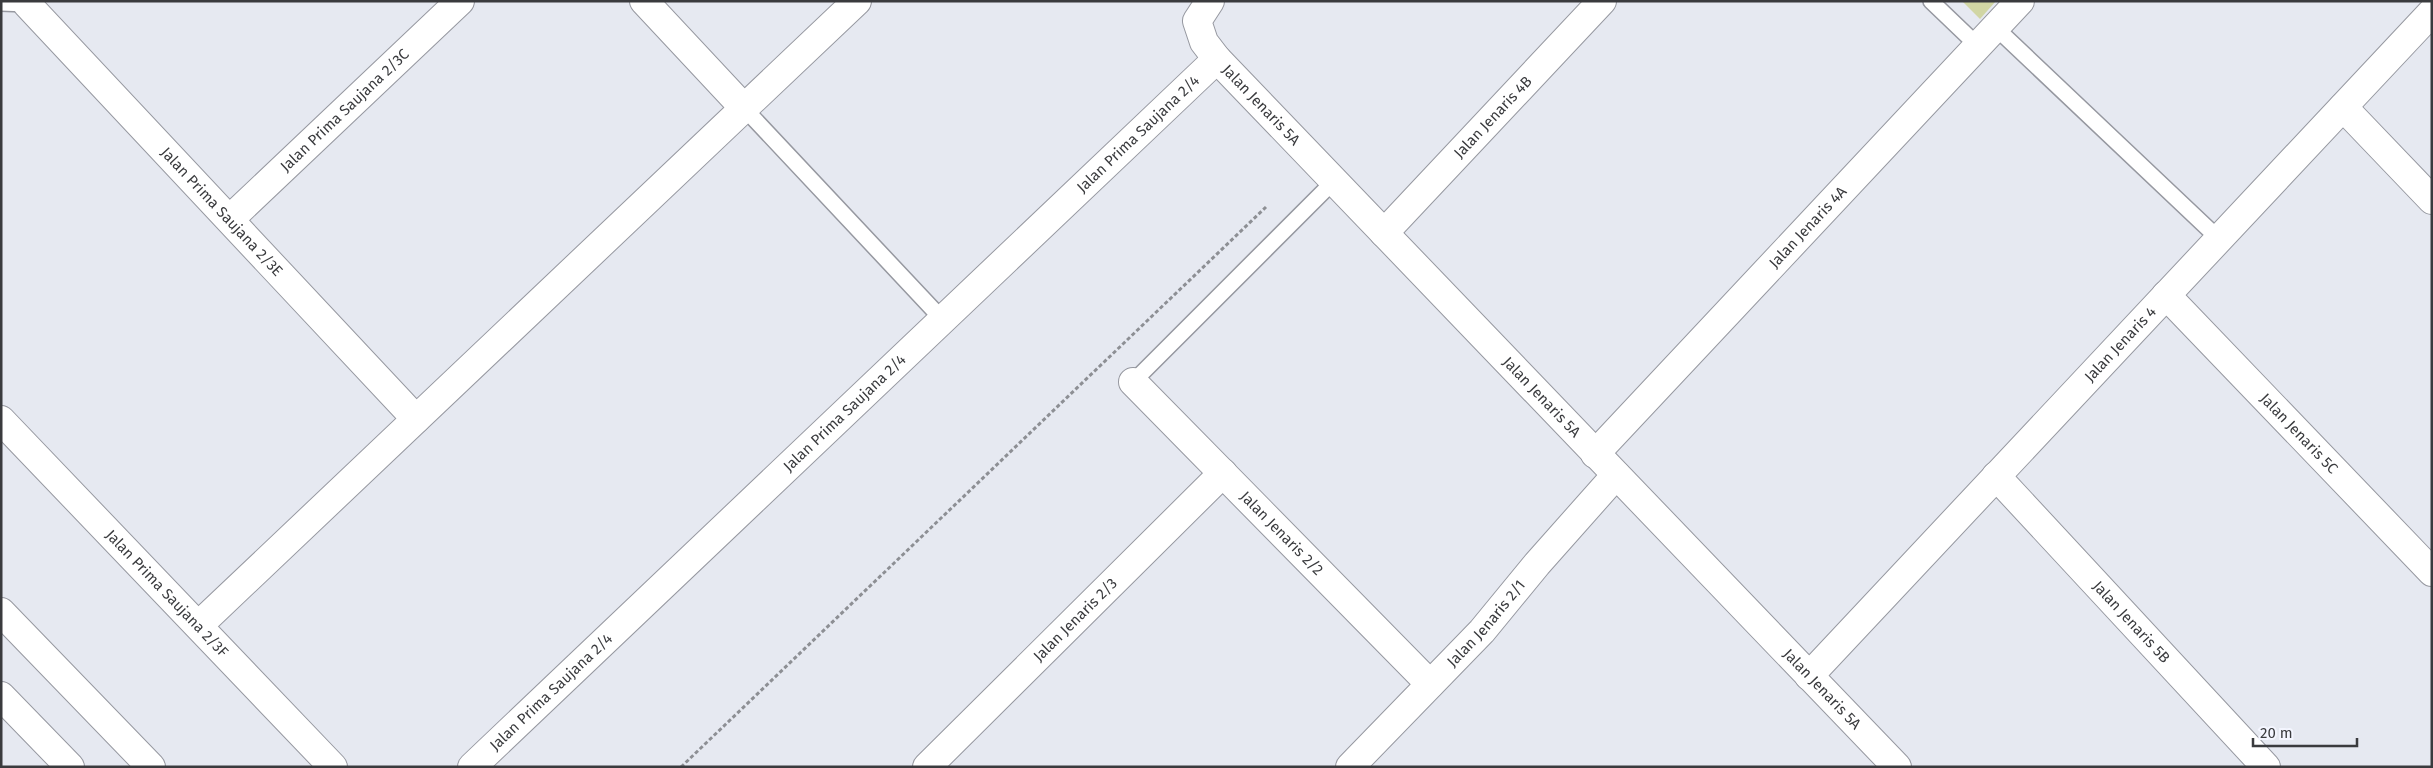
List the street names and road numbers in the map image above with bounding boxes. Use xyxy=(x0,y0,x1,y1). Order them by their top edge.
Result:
street label: Jalan Prima Saujana 2/3C xyxy=(277,45,413,175)
street label: Jalan Jenaris 5A xyxy=(1218,61,1304,149)
street label: Jalan Prima Saujana 2/4 xyxy=(1073,72,1203,196)
street label: Jalan Jenaris 4B xyxy=(1450,72,1536,162)
street label: Jalan Prima Saujana 2/3E xyxy=(157,144,286,280)
street label: Jalan Jenaris 4A xyxy=(1765,182,1851,272)
street label: Jalan Jenaris 4 xyxy=(2081,303,2160,386)
street label: Jalan Prima Saujana 2/4 xyxy=(780,350,910,475)
street label: Jalan Jenaris 5A xyxy=(1499,353,1585,441)
street label: Jalan Jenaris 5C xyxy=(2256,390,2342,478)
street label: Jalan Jenaris 2/2 xyxy=(1236,487,1327,579)
street label: Jalan Prima Saujana 2/3F xyxy=(102,526,232,661)
street label: Jalan Jenaris 2/3 xyxy=(1030,574,1121,665)
street label: Jalan Jenaris 2/1 xyxy=(1443,576,1529,670)
street label: Jalan Jenaris 5B xyxy=(2089,577,2174,667)
street label: Jalan Prima Saujana 2/4 xyxy=(486,629,616,754)
street label: Jalan Jenaris 5A xyxy=(1779,645,1865,733)

